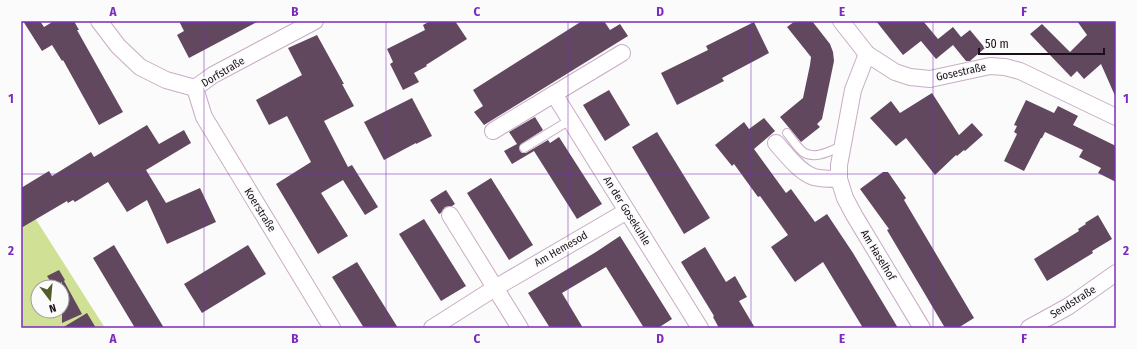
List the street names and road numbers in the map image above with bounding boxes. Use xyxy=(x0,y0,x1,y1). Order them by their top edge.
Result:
street label: Dorfstraße xyxy=(199,54,247,90)
street label: Gosestraße xyxy=(935,60,987,84)
street label: An der Gosekuhle xyxy=(601,174,653,248)
street label: Koerstraße xyxy=(241,186,279,234)
street label: Am Haselhof xyxy=(858,227,899,283)
street label: Am Hemesod xyxy=(532,229,590,269)
street label: Sendstraße xyxy=(1048,283,1098,321)

